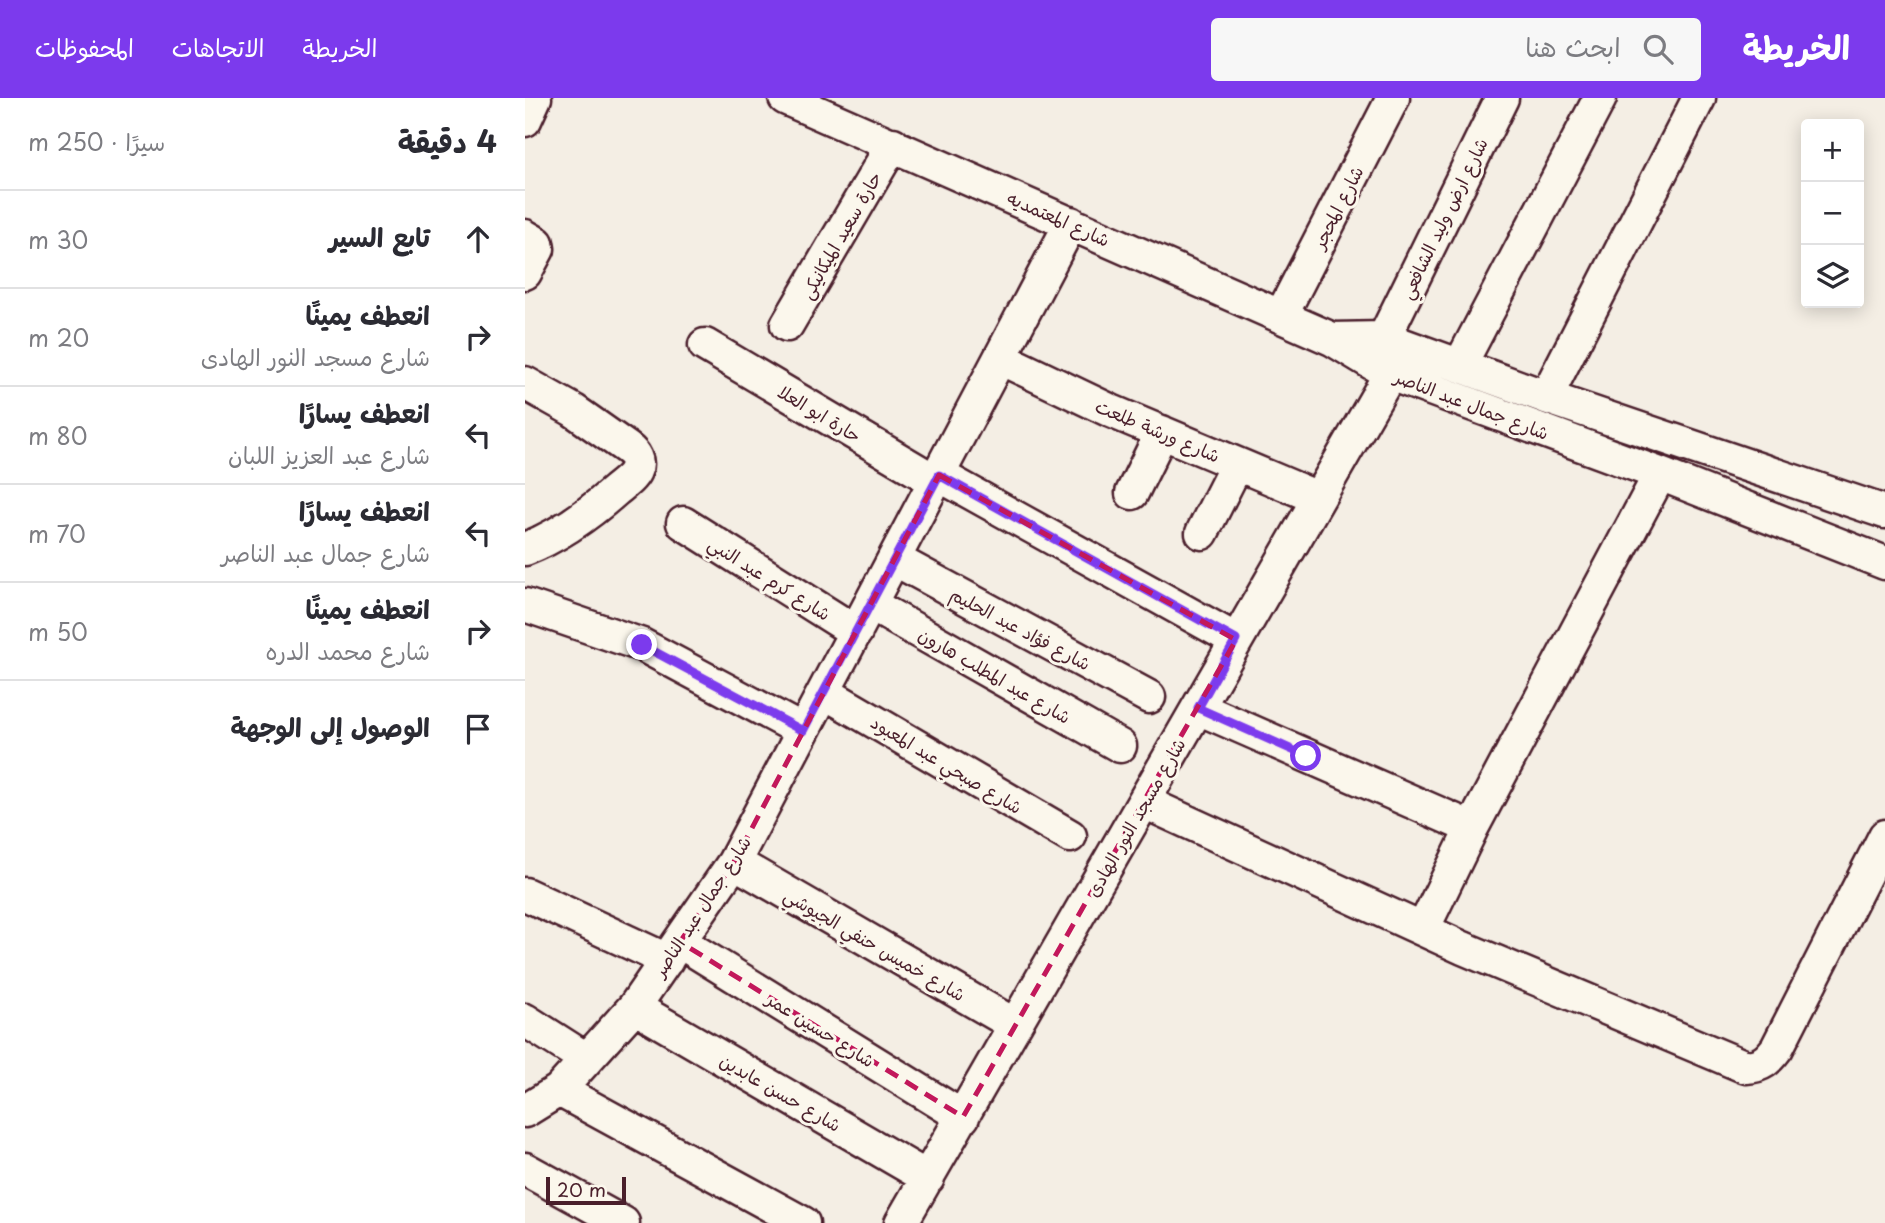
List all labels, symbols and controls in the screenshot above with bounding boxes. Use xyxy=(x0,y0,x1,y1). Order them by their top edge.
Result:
search box xyxy=(1211,18,1701,81)
text: الخريطة xyxy=(1743,21,1850,71)
text: ابحث هنا xyxy=(1525,27,1621,66)
text: المحفوظات xyxy=(35,29,134,65)
text: الاتجاهات xyxy=(172,29,265,65)
text: الخريطة xyxy=(303,29,377,65)
icon: search xyxy=(1639,30,1677,68)
text: 4 دقيقة xyxy=(398,118,497,163)
map controls xyxy=(1801,119,1864,308)
button: + xyxy=(1801,119,1864,182)
text: سيرًا · 250 m xyxy=(28,124,165,159)
street label: شارع ارض وليد الشافعي xyxy=(1392,133,1497,305)
street label: شارع المحجر xyxy=(1304,161,1369,255)
street label: حارة سعيد الميكانيكى xyxy=(792,166,888,304)
button: − xyxy=(1801,182,1864,245)
street label: شارع المعتمديه xyxy=(1003,183,1115,253)
text: تابع السير xyxy=(329,217,430,256)
icon: ahead xyxy=(459,220,497,258)
text: 30 m xyxy=(28,222,88,257)
button: layers xyxy=(1801,245,1864,308)
text: انعطف يمينًا xyxy=(306,295,430,334)
icon: right xyxy=(459,318,497,356)
text: 20 m xyxy=(28,320,89,355)
text: شارع مسجد النور الهادى xyxy=(201,339,430,374)
street label: شارع جمال عبد الناصر xyxy=(1389,361,1553,446)
street label: حارة ابو العلا xyxy=(773,378,867,448)
street label: شارع ورشة طلعت xyxy=(1091,392,1225,468)
text: انعطف يسارًا xyxy=(299,393,430,432)
icon: left xyxy=(459,416,497,454)
text: 80 m xyxy=(28,418,88,453)
text: شارع عبد العزيز اللبان xyxy=(228,437,430,472)
text: انعطف يسارًا xyxy=(299,491,430,530)
icon: left xyxy=(459,514,497,552)
text: 70 m xyxy=(28,516,86,551)
street label: شارع كرم عبد النبي xyxy=(701,529,837,630)
text: شارع جمال عبد الناصر xyxy=(221,535,430,570)
street label: شارع فؤاد عبد الحليم xyxy=(945,580,1096,678)
text: انعطف يمينًا xyxy=(306,589,430,628)
icon: right xyxy=(459,612,497,650)
text: 50 m xyxy=(28,614,88,649)
street label: شارع عبد المطلب هارون xyxy=(914,620,1076,730)
route end xyxy=(626,629,657,660)
text: شارع محمد الدره xyxy=(265,633,430,668)
text: الوصول إلى الوجهة xyxy=(231,707,430,746)
street label: شارع صبحي عبد المعبود xyxy=(864,708,1028,823)
icon: arrive xyxy=(459,710,497,748)
street label: شارع مسجد النور الهادى xyxy=(1078,733,1192,901)
route start xyxy=(1290,740,1321,771)
street label: شارع جمال عبد الناصر xyxy=(644,830,757,983)
street label: شارع خميس حنفي الجيوشي xyxy=(777,881,971,1011)
street label: شارع حسين عمر xyxy=(760,984,881,1073)
street label: شارع حسن عابدين xyxy=(715,1046,847,1138)
scale bar xyxy=(546,1174,627,1206)
text: 20 m xyxy=(557,1175,606,1203)

